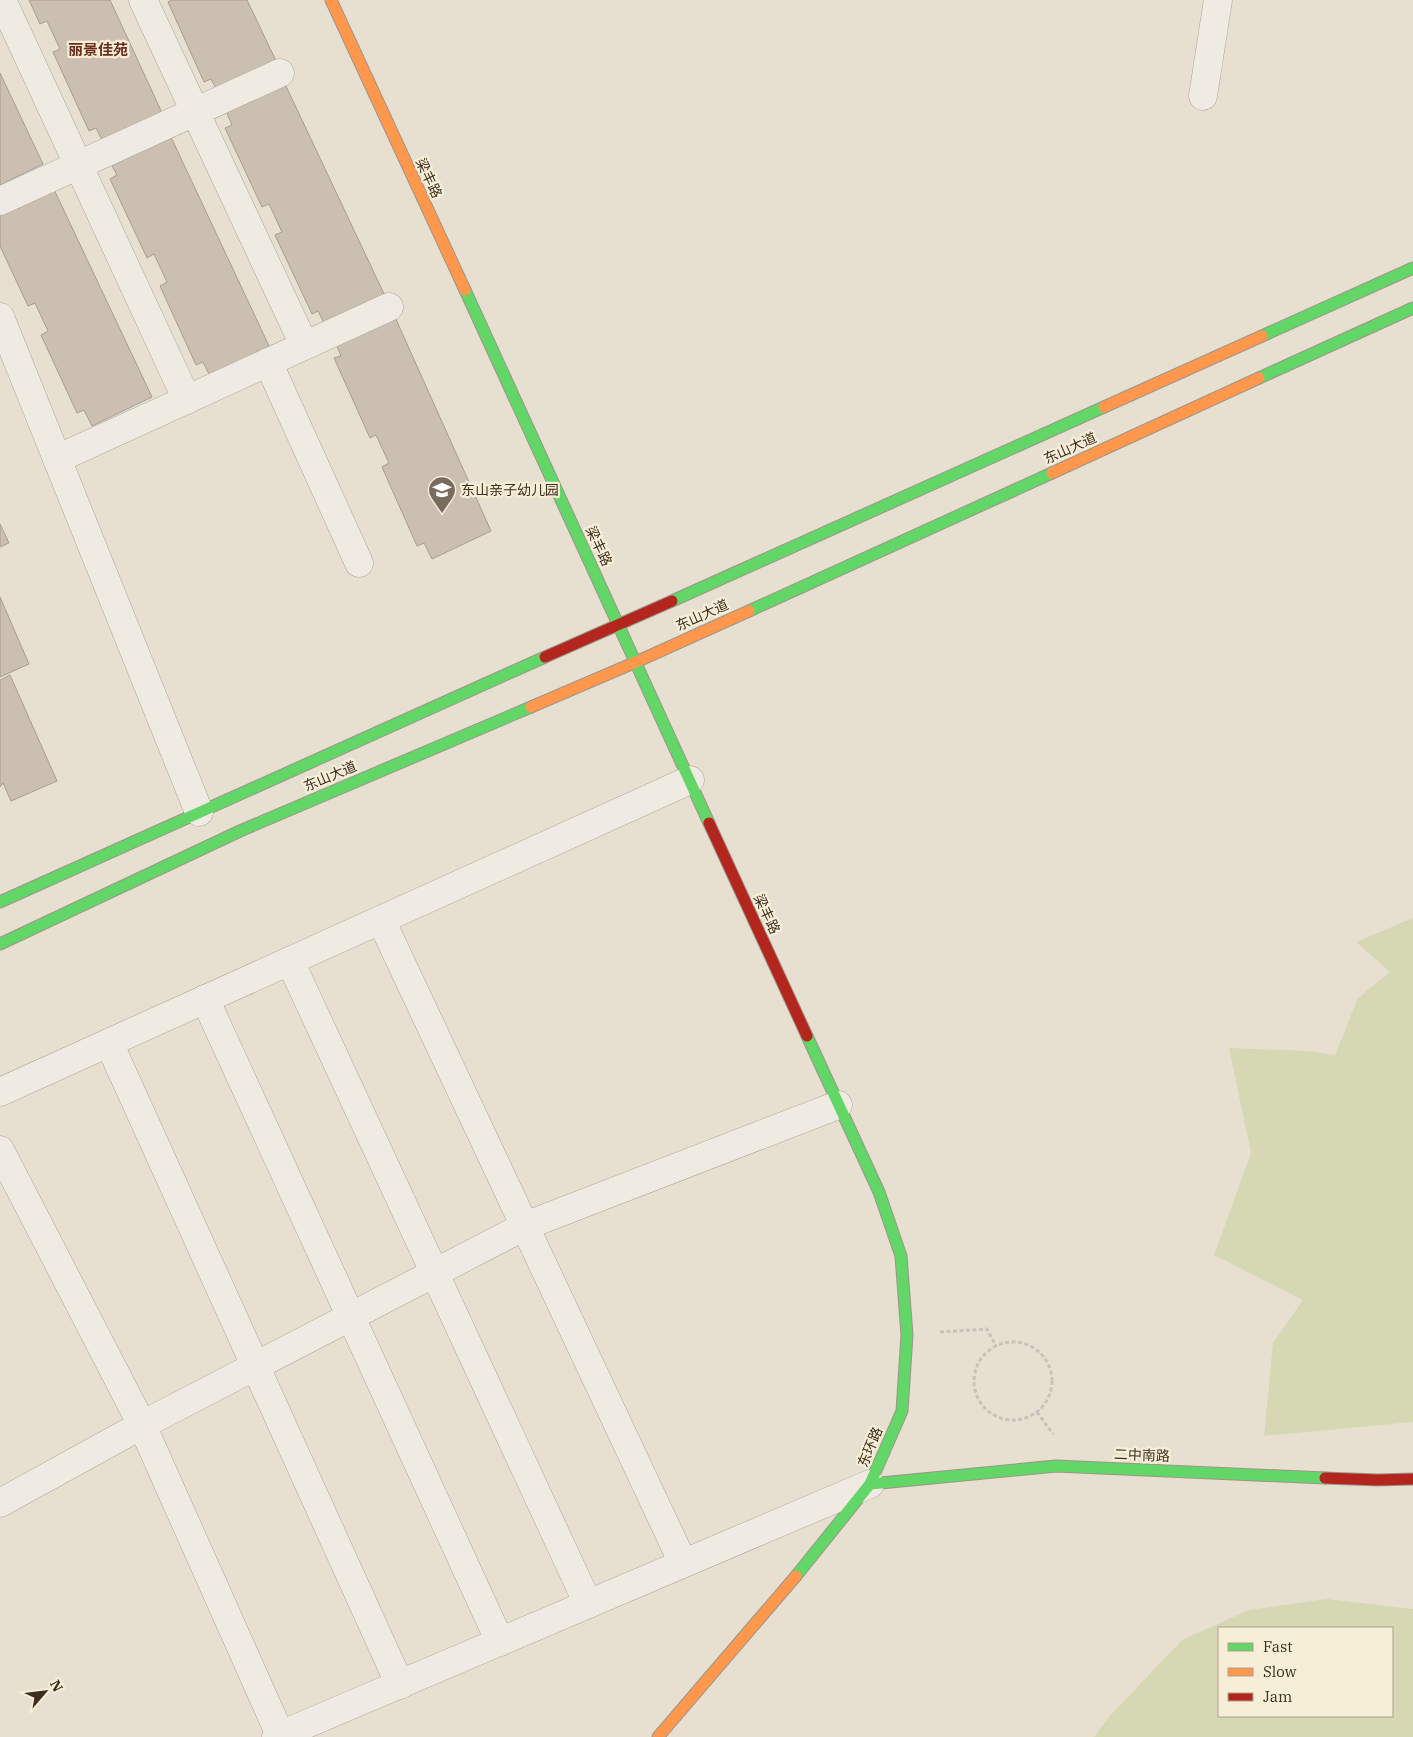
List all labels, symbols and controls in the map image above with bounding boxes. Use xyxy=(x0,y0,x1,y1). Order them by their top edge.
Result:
district label: 丽景佳苑 xyxy=(68,40,128,59)
street label: 梁丰路 xyxy=(412,155,446,201)
street label: 东山大道 xyxy=(1041,428,1099,468)
school or university icon: 东山亲子幼儿园 xyxy=(427,475,457,514)
place label: 东山亲子幼儿园 xyxy=(461,481,559,499)
street label: 梁丰路 xyxy=(582,523,616,569)
street label: 东山大道 xyxy=(673,595,731,635)
street label: 东山大道 xyxy=(301,757,359,795)
street label: 梁丰路 xyxy=(750,891,784,937)
street label: 东环路 xyxy=(854,1424,886,1470)
street label: 二中南路 xyxy=(1114,1445,1170,1465)
legend xyxy=(1218,1627,1393,1717)
text: Fast xyxy=(1263,1637,1293,1656)
text: Slow xyxy=(1263,1662,1297,1681)
north arrow xyxy=(20,1667,70,1717)
text: N xyxy=(46,1677,67,1695)
text: Jam xyxy=(1263,1687,1292,1706)

